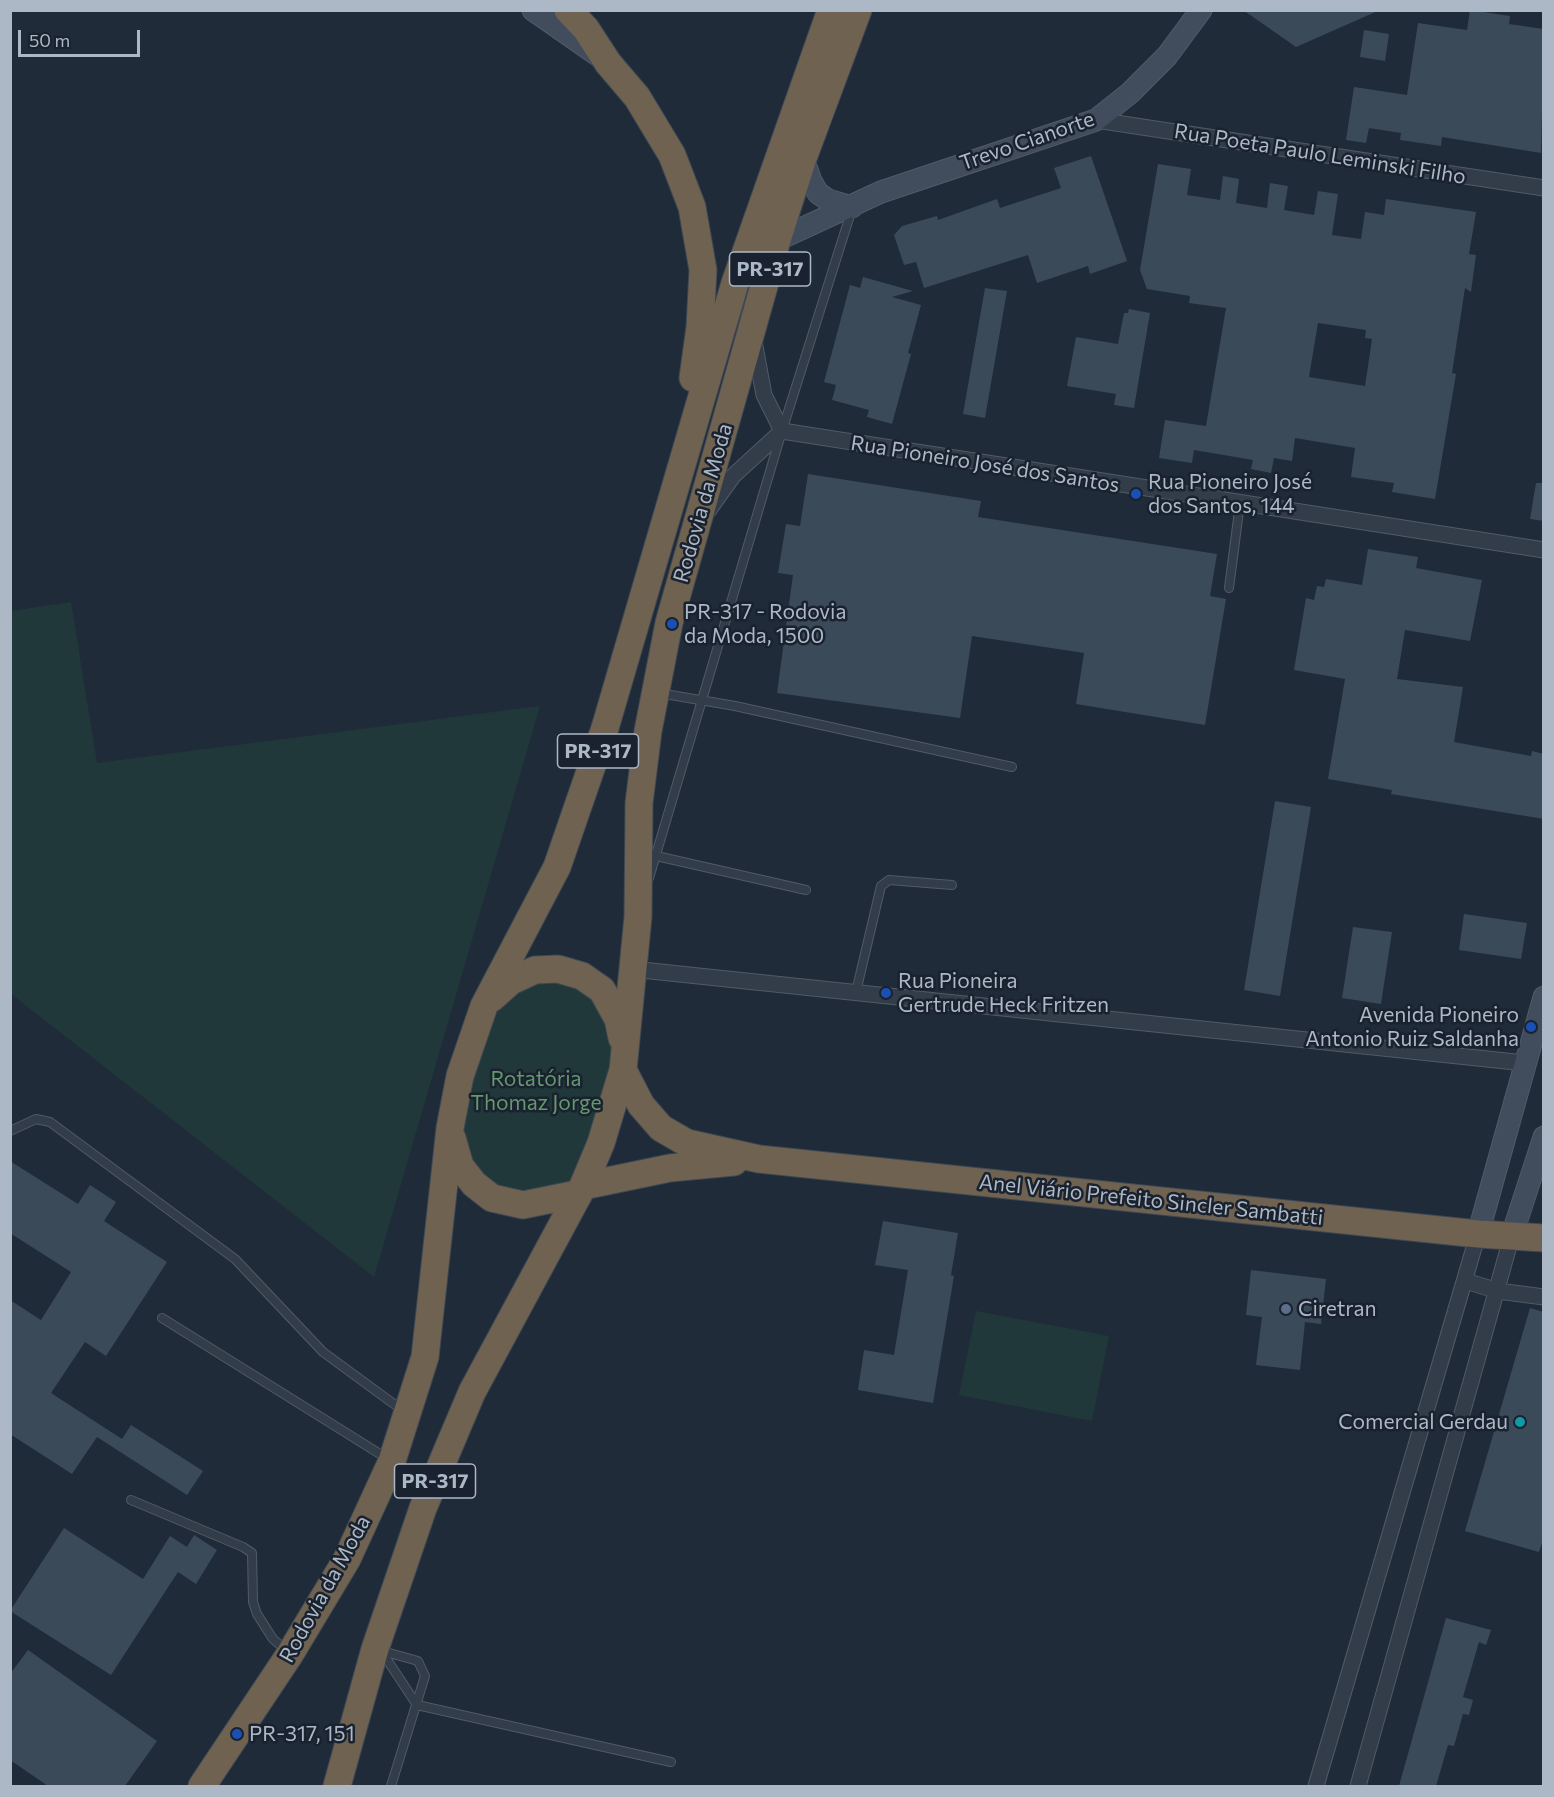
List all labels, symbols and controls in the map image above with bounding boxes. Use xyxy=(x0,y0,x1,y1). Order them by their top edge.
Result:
scale bar xyxy=(21,18,142,56)
text: 50 m xyxy=(29,29,70,51)
street label: Trevo Cianorte xyxy=(956,106,1098,176)
street label: Rua Poeta Paulo Leminski Filho xyxy=(1172,118,1468,190)
road number: PR-317 xyxy=(730,252,810,286)
street label: Rodovia da Moda xyxy=(668,421,738,585)
street label: Rua Pioneiro José dos Santos xyxy=(849,430,1121,498)
place label: Rua Pioneiro José dos Santos, 144 xyxy=(1148,469,1312,519)
marker: Rua Pioneiro José dos Santos, 144 xyxy=(1129,487,1143,501)
place label: PR-317 - Rodovia da Moda, 1500 xyxy=(684,599,846,649)
marker: PR-317 - Rodovia da Moda, 1500 xyxy=(665,617,679,631)
road number: PR-317 xyxy=(558,734,638,768)
place label: Rua Pioneira Gertrude Heck Fritzen xyxy=(898,968,1109,1018)
marker: Rua Pioneira Gertrude Heck Fritzen xyxy=(879,986,893,1000)
place label: Avenida Pioneiro Antonio Ruiz Saldanha xyxy=(1305,1002,1519,1052)
marker: Avenida Pioneiro Antonio Ruiz Saldanha xyxy=(1524,1020,1538,1034)
park label: Rotatória Thomaz Jorge xyxy=(470,1066,602,1116)
street label: Anel Viário Prefeito Sincler Sambatti xyxy=(978,1169,1324,1231)
place label: Ciretran xyxy=(1298,1296,1377,1322)
marker: Ciretran xyxy=(1279,1302,1293,1316)
place label: Comercial Gerdau xyxy=(1338,1409,1508,1435)
marker: Comercial Gerdau xyxy=(1513,1415,1527,1429)
road number: PR-317 xyxy=(394,1464,476,1498)
street label: Rodovia da Moda xyxy=(274,1511,376,1667)
place label: PR-317, 151 xyxy=(249,1721,355,1747)
marker: PR-317, 151 xyxy=(230,1727,244,1741)

